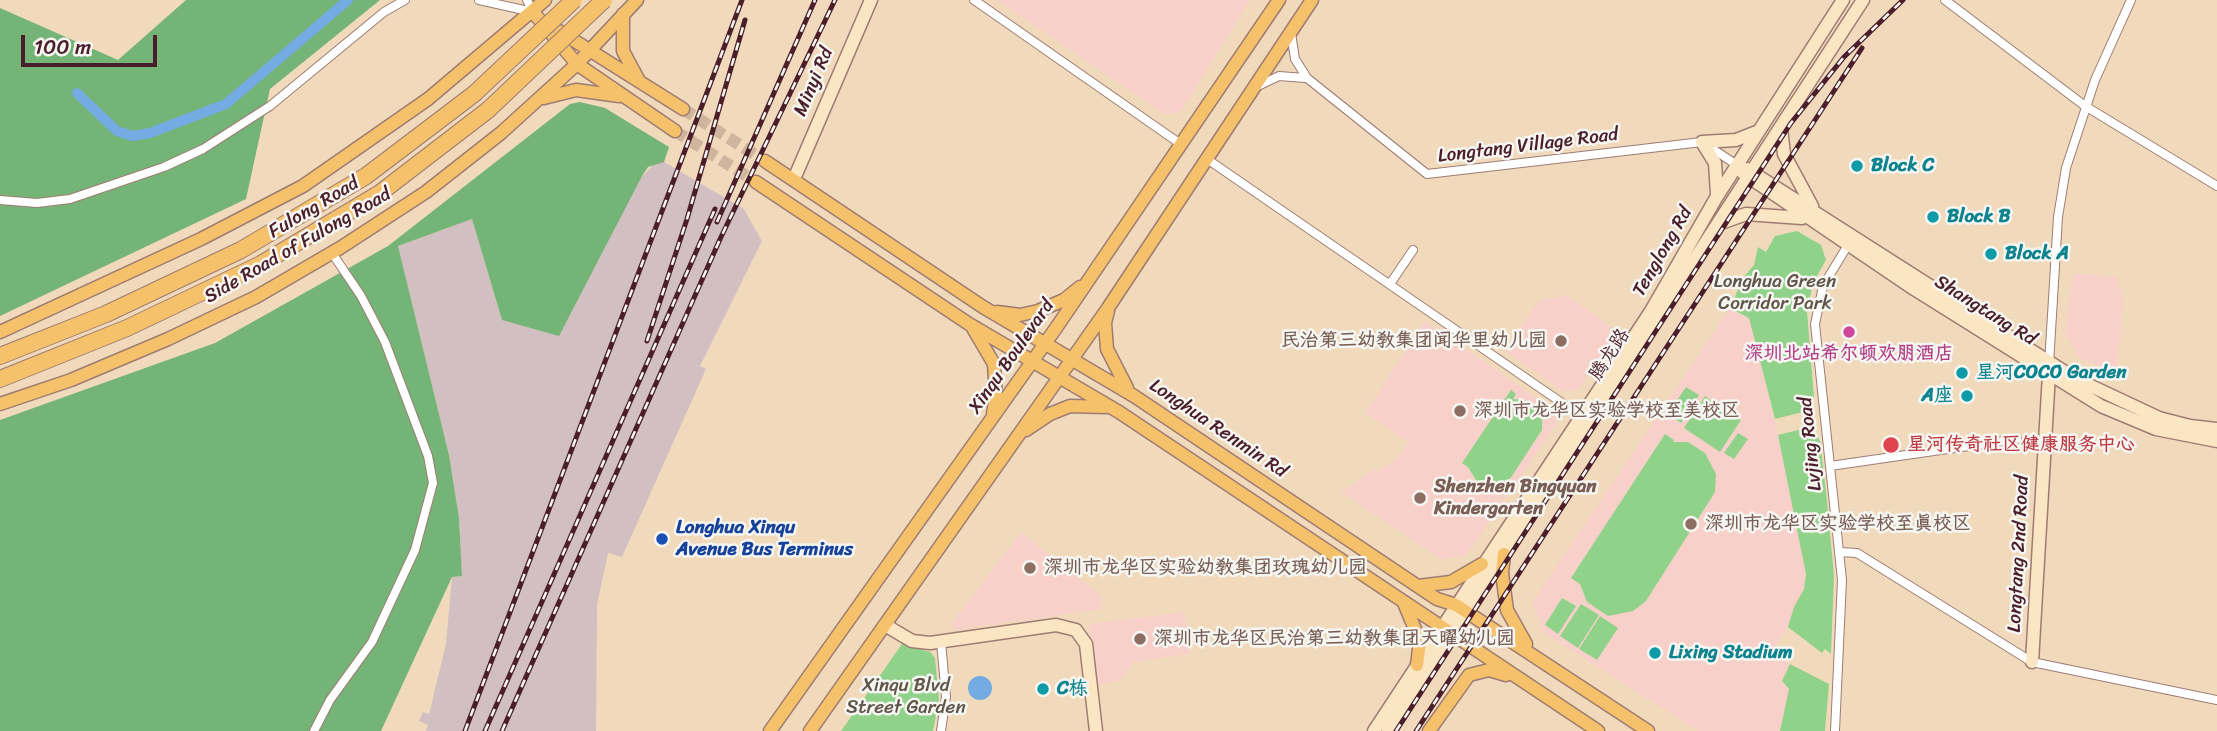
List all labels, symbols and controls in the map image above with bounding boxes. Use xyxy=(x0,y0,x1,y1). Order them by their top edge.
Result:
scale bar xyxy=(24,21,161,65)
text: 100 m xyxy=(34,28,91,66)
street label: Minyi Rd xyxy=(789,44,839,120)
street label: Longtang Village Road xyxy=(1437,124,1619,168)
place label: Block C xyxy=(1871,155,1934,177)
marker: Block C xyxy=(1849,158,1865,174)
street label: Fulong Road xyxy=(265,172,363,244)
street label: Side Road of Fulong Road xyxy=(201,183,395,309)
street label: Tenglong Rd xyxy=(1628,203,1698,301)
place label: Block B xyxy=(1947,206,2011,228)
marker: Block B xyxy=(1925,209,1941,225)
place label: Block A xyxy=(2005,243,2069,265)
marker: Block A xyxy=(1983,246,1999,262)
park label: Longhua Green Corridor Park xyxy=(1714,271,1836,315)
street label: Shangtang Rd xyxy=(1930,271,2040,351)
street label: Xinqu Boulevard xyxy=(964,296,1060,418)
marker: 深圳北站希尔顿欢朋酒店 xyxy=(1841,324,1857,340)
street label: 腾龙路 xyxy=(1585,325,1635,385)
place label: 民治第三幼教集团闻华里幼儿园 xyxy=(1281,330,1547,352)
marker: 民治第三幼教集团闻华里幼儿园 xyxy=(1553,333,1569,349)
place label: 深圳北站希尔顿欢朋酒店 xyxy=(1745,343,1953,365)
place label: 星河COCO Garden xyxy=(1976,362,2127,384)
marker: 星河COCO Garden xyxy=(1954,365,1970,381)
street label: Longhua Renmin Rd xyxy=(1145,375,1291,483)
place label: A座 xyxy=(1922,385,1953,407)
marker: A座 xyxy=(1959,388,1975,404)
street label: Lvjing Road xyxy=(1795,396,1827,492)
place label: 深圳市龙华区实验学校至美校区 xyxy=(1474,400,1740,422)
marker: 深圳市龙华区实验学校至美校区 xyxy=(1452,403,1468,419)
place label: 星河传奇社区健康服务中心 xyxy=(1907,434,2135,456)
marker: 星河传奇社区健康服务中心 xyxy=(1881,435,1901,455)
street label: Longtang 2nd Road xyxy=(2004,475,2034,633)
place label: Shenzhen Bingyuan Kindergarten xyxy=(1434,476,1597,520)
marker: Shenzhen Bingyuan Kindergarten xyxy=(1412,490,1428,506)
place label: 深圳市龙华区实验学校至真校区 xyxy=(1705,513,1971,535)
marker: 深圳市龙华区实验学校至真校区 xyxy=(1683,516,1699,532)
place label: Longhua Xinqu Avenue Bus Terminus xyxy=(676,517,853,561)
marker: Longhua Xinqu Avenue Bus Terminus xyxy=(654,531,670,547)
place label: 深圳市龙华区实验幼教集团玫瑰幼儿园 xyxy=(1044,557,1367,579)
marker: 深圳市龙华区实验幼教集团玫瑰幼儿园 xyxy=(1022,560,1038,576)
place label: 深圳市龙华区民治第三幼教集团天曜幼儿园 xyxy=(1154,628,1515,650)
marker: 深圳市龙华区民治第三幼教集团天曜幼儿园 xyxy=(1132,631,1148,647)
place label: Lixing Stadium xyxy=(1669,642,1793,664)
marker: Lixing Stadium xyxy=(1647,645,1663,661)
park label: Xinqu Blvd Street Garden xyxy=(846,675,966,719)
place label: C栋 xyxy=(1057,678,1088,700)
marker: C栋 xyxy=(1035,681,1051,697)

